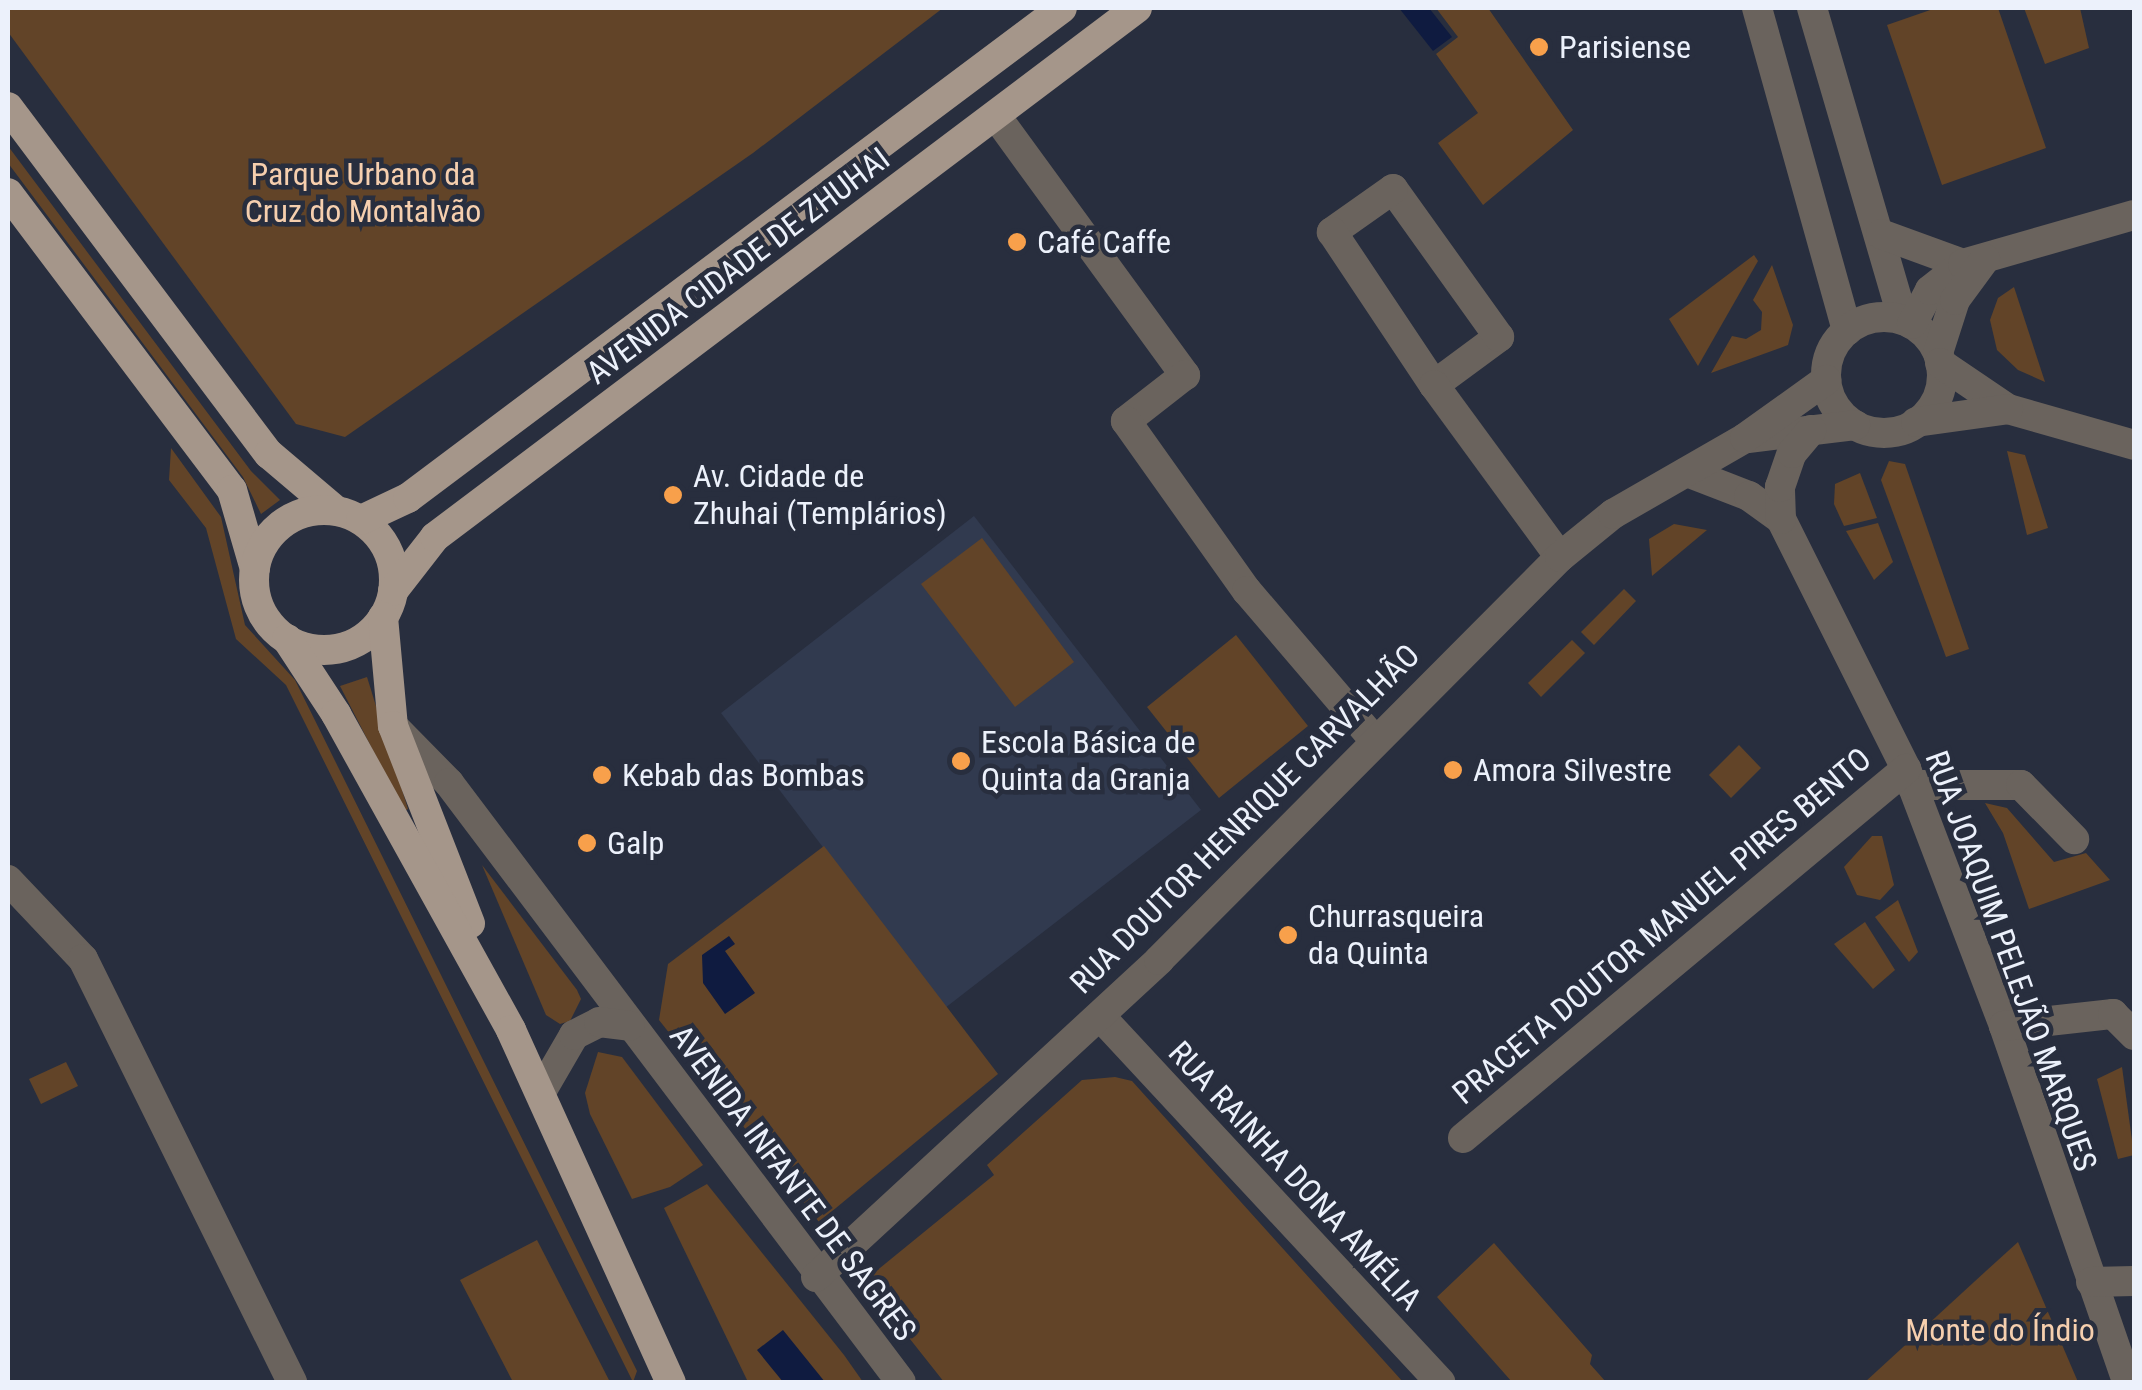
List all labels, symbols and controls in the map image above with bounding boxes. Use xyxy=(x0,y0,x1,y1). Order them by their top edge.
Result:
place label: Parisiense xyxy=(1559,28,1691,66)
marker: Parisiense xyxy=(1528,36,1550,58)
street label: AVENIDA CIDADE DE ZHUHAI xyxy=(579,140,897,392)
park label: Parque Urbano da Cruz do Montalvão xyxy=(245,156,481,231)
place label: Café Caffe xyxy=(1037,223,1171,261)
marker: Café Caffe xyxy=(1006,231,1028,253)
place label: Av. Cidade de Zhuhai (Templários) xyxy=(693,458,947,533)
marker: Av. Cidade de Zhuhai (Templários) xyxy=(662,484,684,506)
street label: RUA DOUTOR HENRIQUE CARVALHÃO xyxy=(1062,636,1428,1002)
place label: Escola Básica de Quinta da Granja xyxy=(981,724,1195,799)
street label: PRACETA DOUTOR MANUEL PIRES BENTO xyxy=(1445,740,1879,1112)
street label: RUA JOAQUIM PELEJÃO MARQUES xyxy=(1917,746,2105,1176)
marker: Escola Básica de Quinta da Granja xyxy=(950,750,972,772)
place label: Amora Silvestre xyxy=(1473,751,1672,789)
place label: Kebab das Bombas xyxy=(622,756,865,794)
marker: Amora Silvestre xyxy=(1442,759,1464,781)
marker: Kebab das Bombas xyxy=(591,764,613,786)
place label: Galp xyxy=(607,824,664,862)
marker: Galp xyxy=(576,832,598,854)
place label: Churrasqueira da Quinta xyxy=(1308,898,1484,973)
marker: Churrasqueira da Quinta xyxy=(1277,924,1299,946)
street label: AVENIDA INFANTE DE SAGRES xyxy=(662,1017,924,1349)
street label: RUA RAINHA DONA AMÉLIA xyxy=(1160,1034,1430,1318)
park label: Monte do Índio xyxy=(1905,1311,2095,1349)

